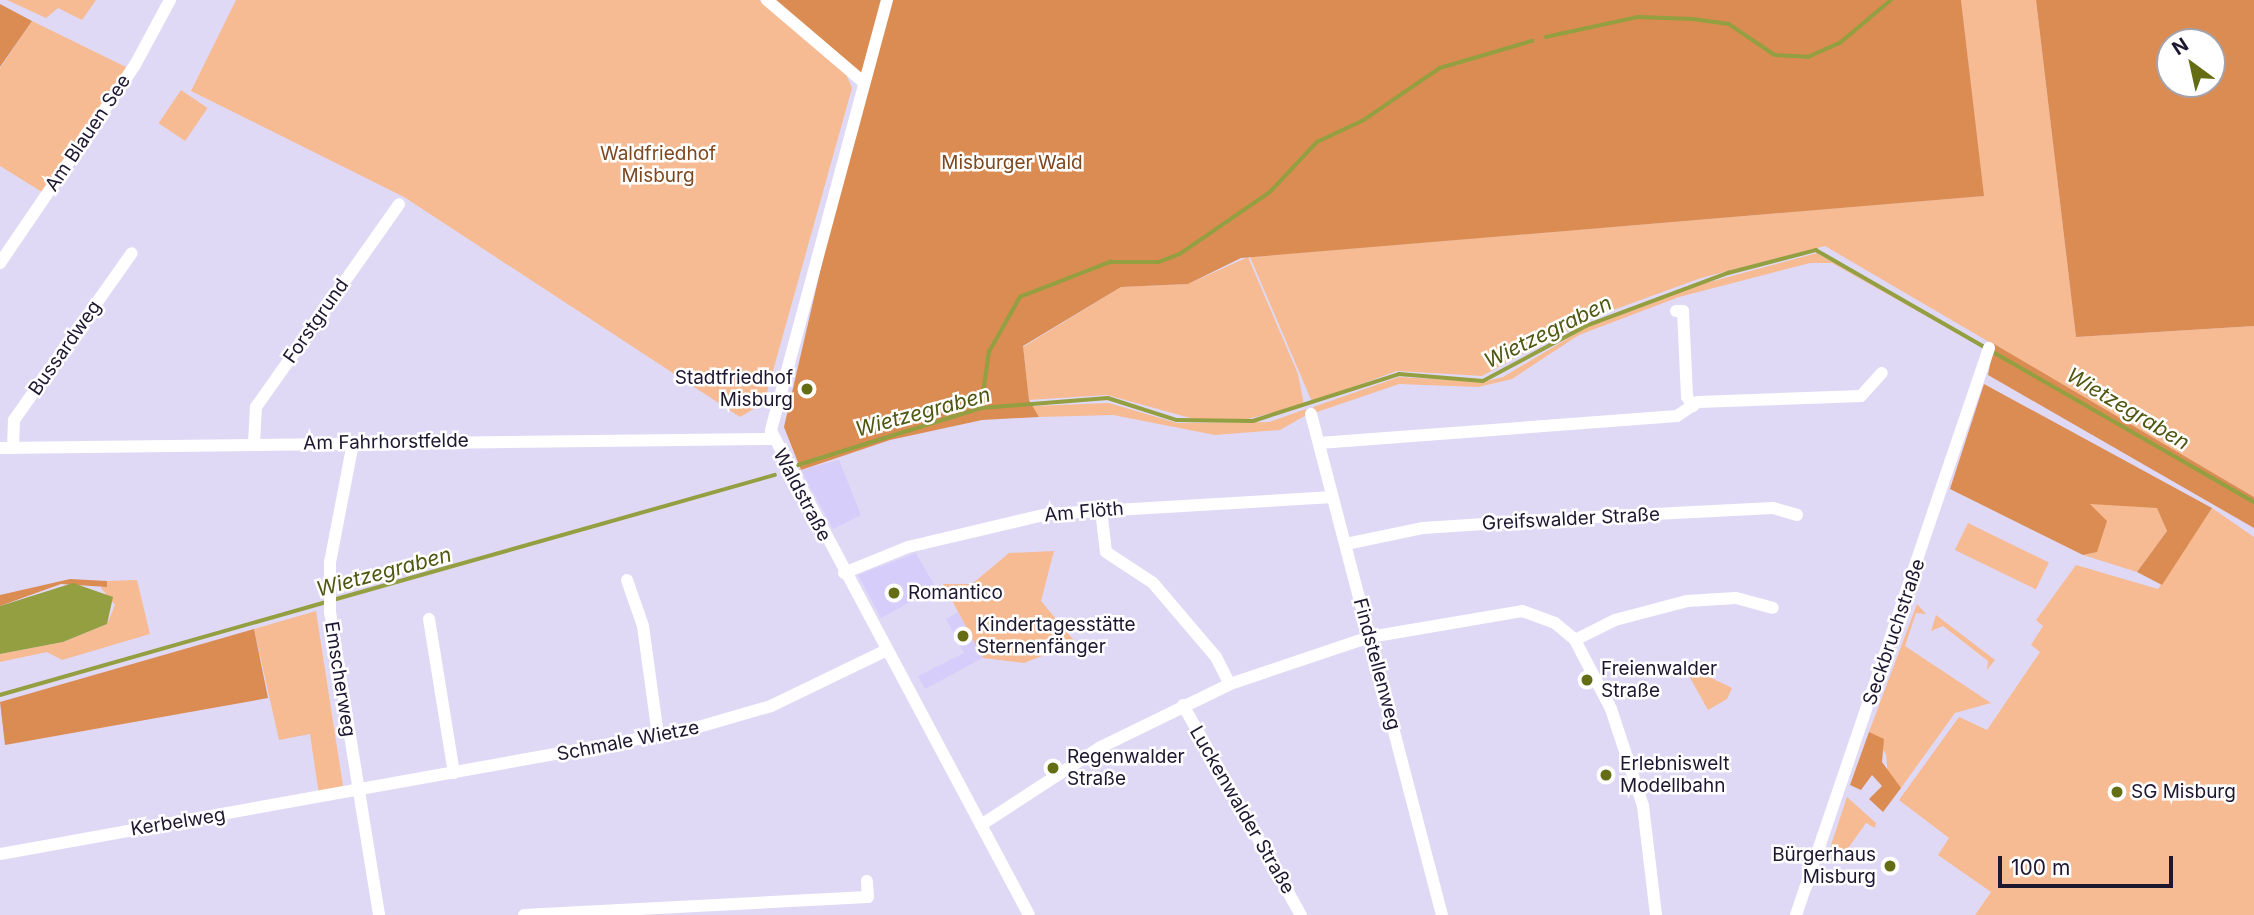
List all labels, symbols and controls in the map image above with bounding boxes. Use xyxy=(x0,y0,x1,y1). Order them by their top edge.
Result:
north arrow xyxy=(2156,28,2226,98)
text: N xyxy=(2168,33,2193,60)
street label: Am Blauen See xyxy=(41,70,135,196)
park label: Waldfriedhof Misburg xyxy=(600,143,716,187)
park label: Misburger Wald xyxy=(941,152,1083,174)
street label: Forstgrund xyxy=(279,274,353,368)
water label: Wietzegraben xyxy=(1480,290,1616,374)
street label: Bussardweg xyxy=(24,296,106,400)
water label: Wietzegraben xyxy=(2062,362,2194,456)
place label: Stadtfriedhof Misburg xyxy=(675,367,793,411)
marker: Stadtfriedhof Misburg xyxy=(799,381,815,397)
water label: Wietzegraben xyxy=(853,382,993,442)
street label: Am Fahrhorstfelde xyxy=(303,429,469,455)
street label: Waldstraße xyxy=(768,445,836,545)
street label: Am Flöth xyxy=(1043,497,1125,527)
street label: Greifswalder Straße xyxy=(1481,503,1661,535)
water label: Wietzegraben xyxy=(314,542,454,602)
street label: Seckbruchstraße xyxy=(1858,556,1930,708)
place label: Romantico xyxy=(908,582,1003,604)
marker: Romantico xyxy=(886,585,902,601)
street label: Findstellenweg xyxy=(1348,596,1406,732)
place label: Kindertagesstätte Sternenfänger xyxy=(977,614,1136,658)
street label: Emscherweg xyxy=(320,620,360,738)
marker: Kindertagesstätte Sternenfänger xyxy=(955,628,971,644)
place label: Freienwalder Straße xyxy=(1601,658,1717,702)
marker: Freienwalder Straße xyxy=(1579,672,1595,688)
street label: Schmale Wietze xyxy=(555,716,701,766)
street label: Luckenwalder Straße xyxy=(1185,722,1299,898)
place label: Regenwalder Straße xyxy=(1067,746,1185,790)
place label: Erlebniswelt Modellbahn xyxy=(1620,753,1729,797)
marker: Regenwalder Straße xyxy=(1045,760,1061,776)
marker: Erlebniswelt Modellbahn xyxy=(1598,767,1614,783)
place label: SG Misburg xyxy=(2131,781,2236,803)
marker: SG Misburg xyxy=(2109,784,2125,800)
street label: Kerbelweg xyxy=(129,803,227,841)
scale bar xyxy=(2002,842,2177,886)
place label: Bürgerhaus Misburg xyxy=(1772,844,1876,888)
text: 100 m xyxy=(2011,855,2070,880)
marker: Bürgerhaus Misburg xyxy=(1882,858,1898,874)

